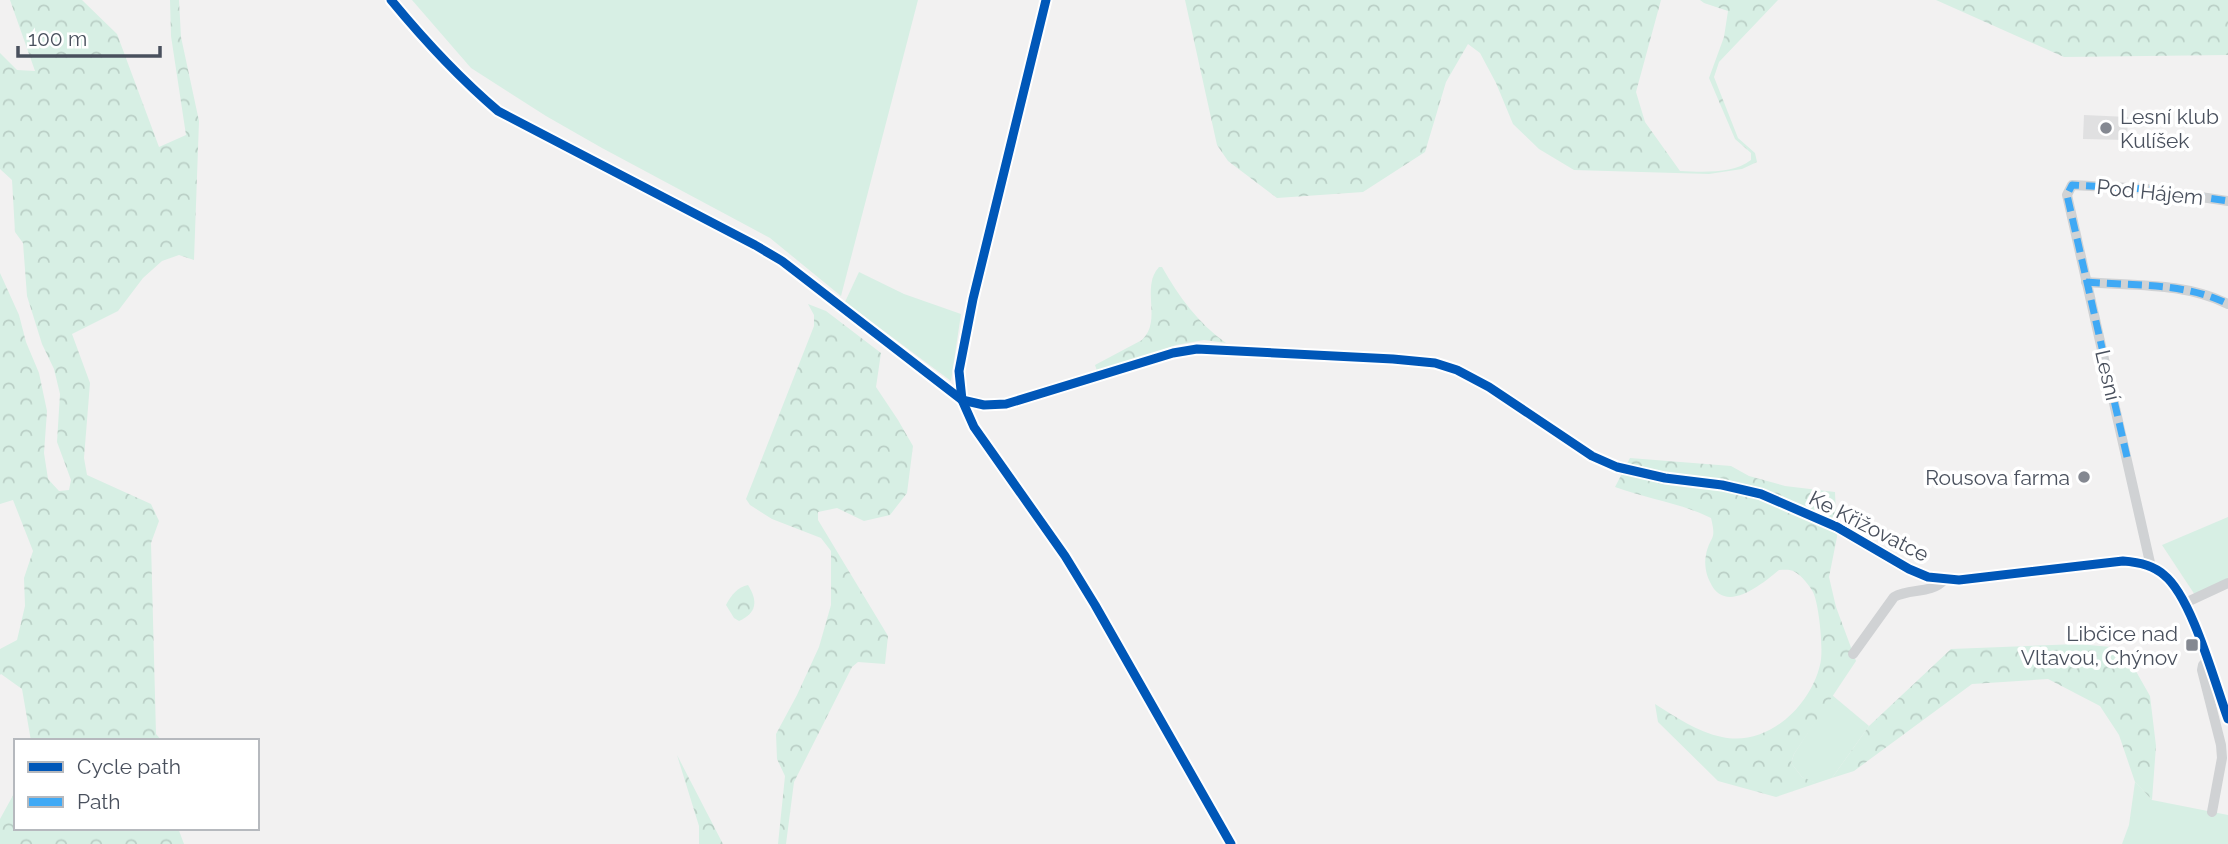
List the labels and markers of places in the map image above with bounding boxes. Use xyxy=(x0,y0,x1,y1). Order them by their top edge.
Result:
place label: Lesní klub Kulíšek xyxy=(2120,104,2219,153)
marker: Lesní klub Kulíšek xyxy=(2098,120,2114,136)
place label: Rousova farma xyxy=(1925,465,2070,490)
marker: Rousova farma xyxy=(2076,469,2092,485)
place label: Libčice nad Vltavou, Chýnov xyxy=(2021,621,2178,670)
marker: Libčice nad Vltavou, Chýnov xyxy=(2184,637,2200,653)

